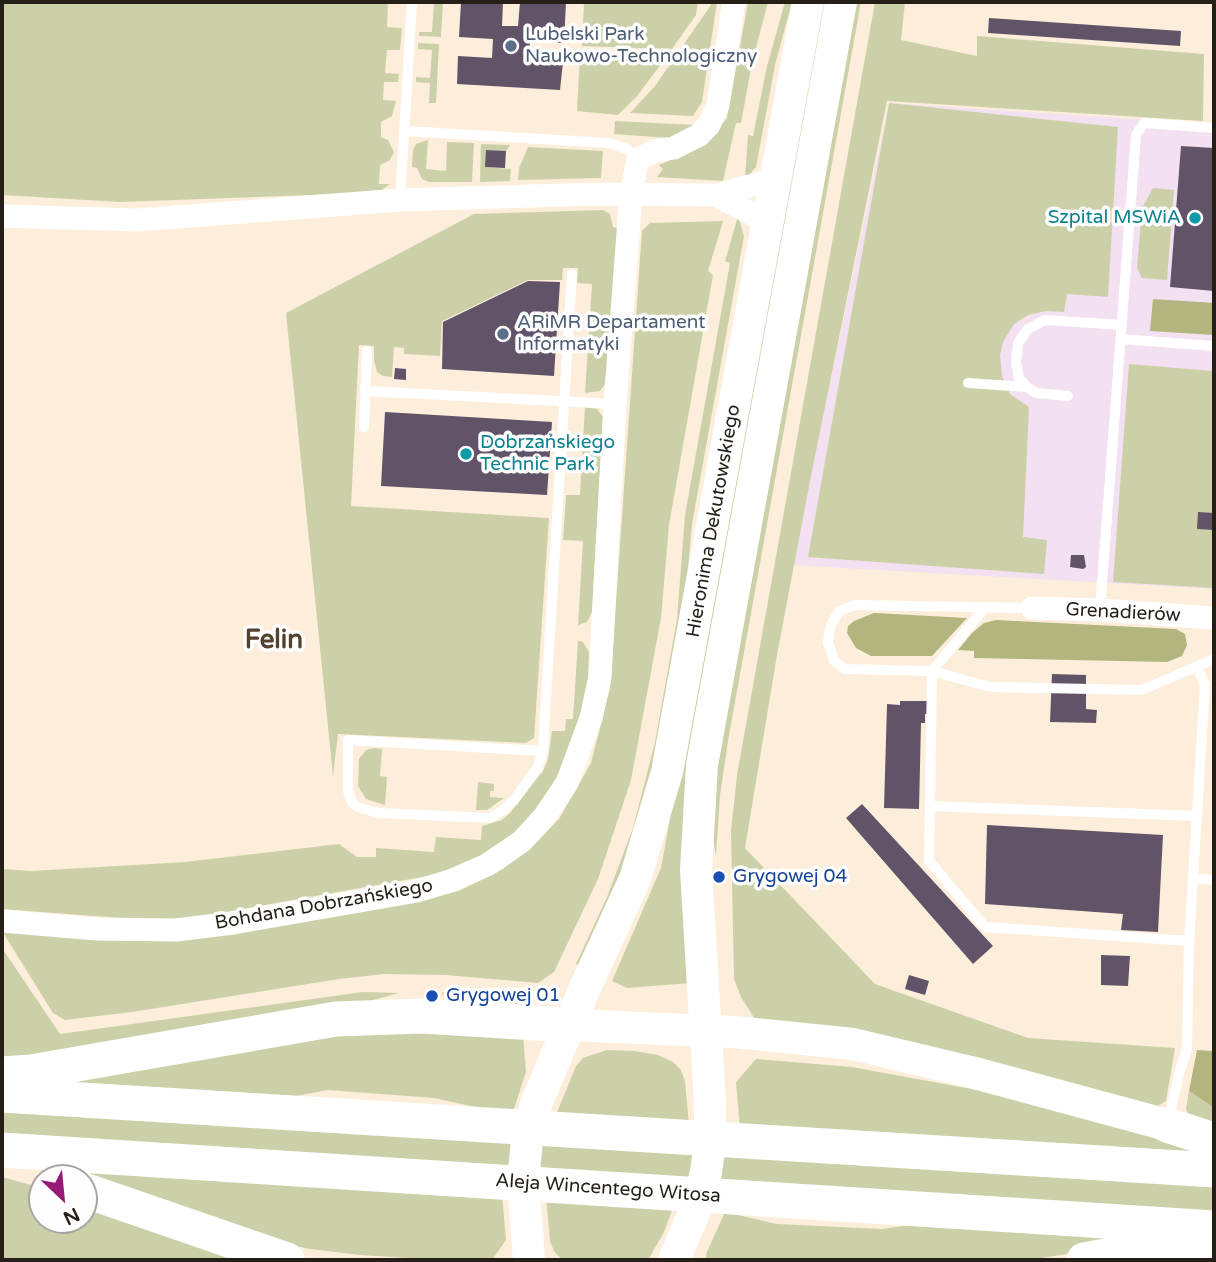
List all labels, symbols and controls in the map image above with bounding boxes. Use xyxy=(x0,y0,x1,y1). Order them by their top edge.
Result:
place label: Lubelski Park Naukowo-Technologiczny xyxy=(525,24,757,68)
marker: Lubelski Park Naukowo-Technologiczny xyxy=(503,38,519,54)
place label: Szpital MSWiA xyxy=(1048,207,1181,229)
marker: Szpital MSWiA xyxy=(1187,210,1203,226)
place label: ARiMR Departament Informatyki xyxy=(517,312,705,356)
marker: ARiMR Departament Informatyki xyxy=(495,326,511,342)
street label: Hieronima Dekutowskiego xyxy=(682,403,746,639)
place label: Dobrzańskiego Technic Park xyxy=(480,432,615,476)
marker: Dobrzańskiego Technic Park xyxy=(458,446,474,462)
street label: Grenadierów xyxy=(1065,599,1181,627)
district label: Felin xyxy=(245,625,303,657)
place label: Grygowej 04 xyxy=(733,866,847,888)
marker: Grygowej 04 xyxy=(711,869,727,885)
street label: Bohdana Dobrzańskiego xyxy=(213,875,435,935)
place label: Grygowej 01 xyxy=(446,985,560,1007)
marker: Grygowej 01 xyxy=(424,988,440,1004)
north arrow xyxy=(28,1164,98,1234)
street label: Aleja Wincentego Witosa xyxy=(494,1170,722,1208)
text: N xyxy=(60,1203,83,1229)

